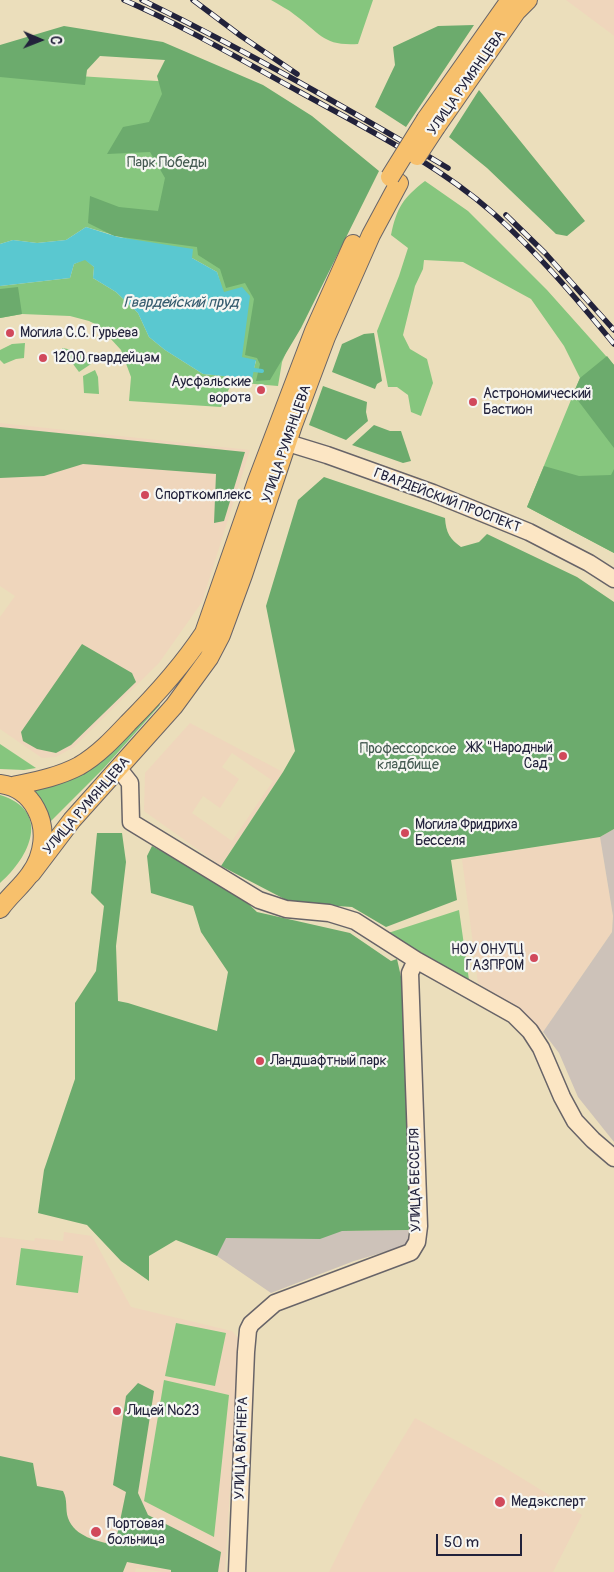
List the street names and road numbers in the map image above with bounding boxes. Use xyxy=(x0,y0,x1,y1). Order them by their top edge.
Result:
street label: УЛИЦА РУМЯНЦЕВА xyxy=(425,27,509,139)
street label: УЛИЦА РУМЯНЦЕВА xyxy=(259,383,315,505)
street label: ГВАРДЕЙСКИЙ ПРОСПЕКТ xyxy=(371,465,523,537)
street label: УЛИЦА РУМЯНЦЕВА xyxy=(40,754,134,858)
street label: УЛИЦА БЕССЕЛЯ xyxy=(407,1128,425,1232)
street label: УЛИЦА ВАГНЕРА xyxy=(232,1396,252,1500)

